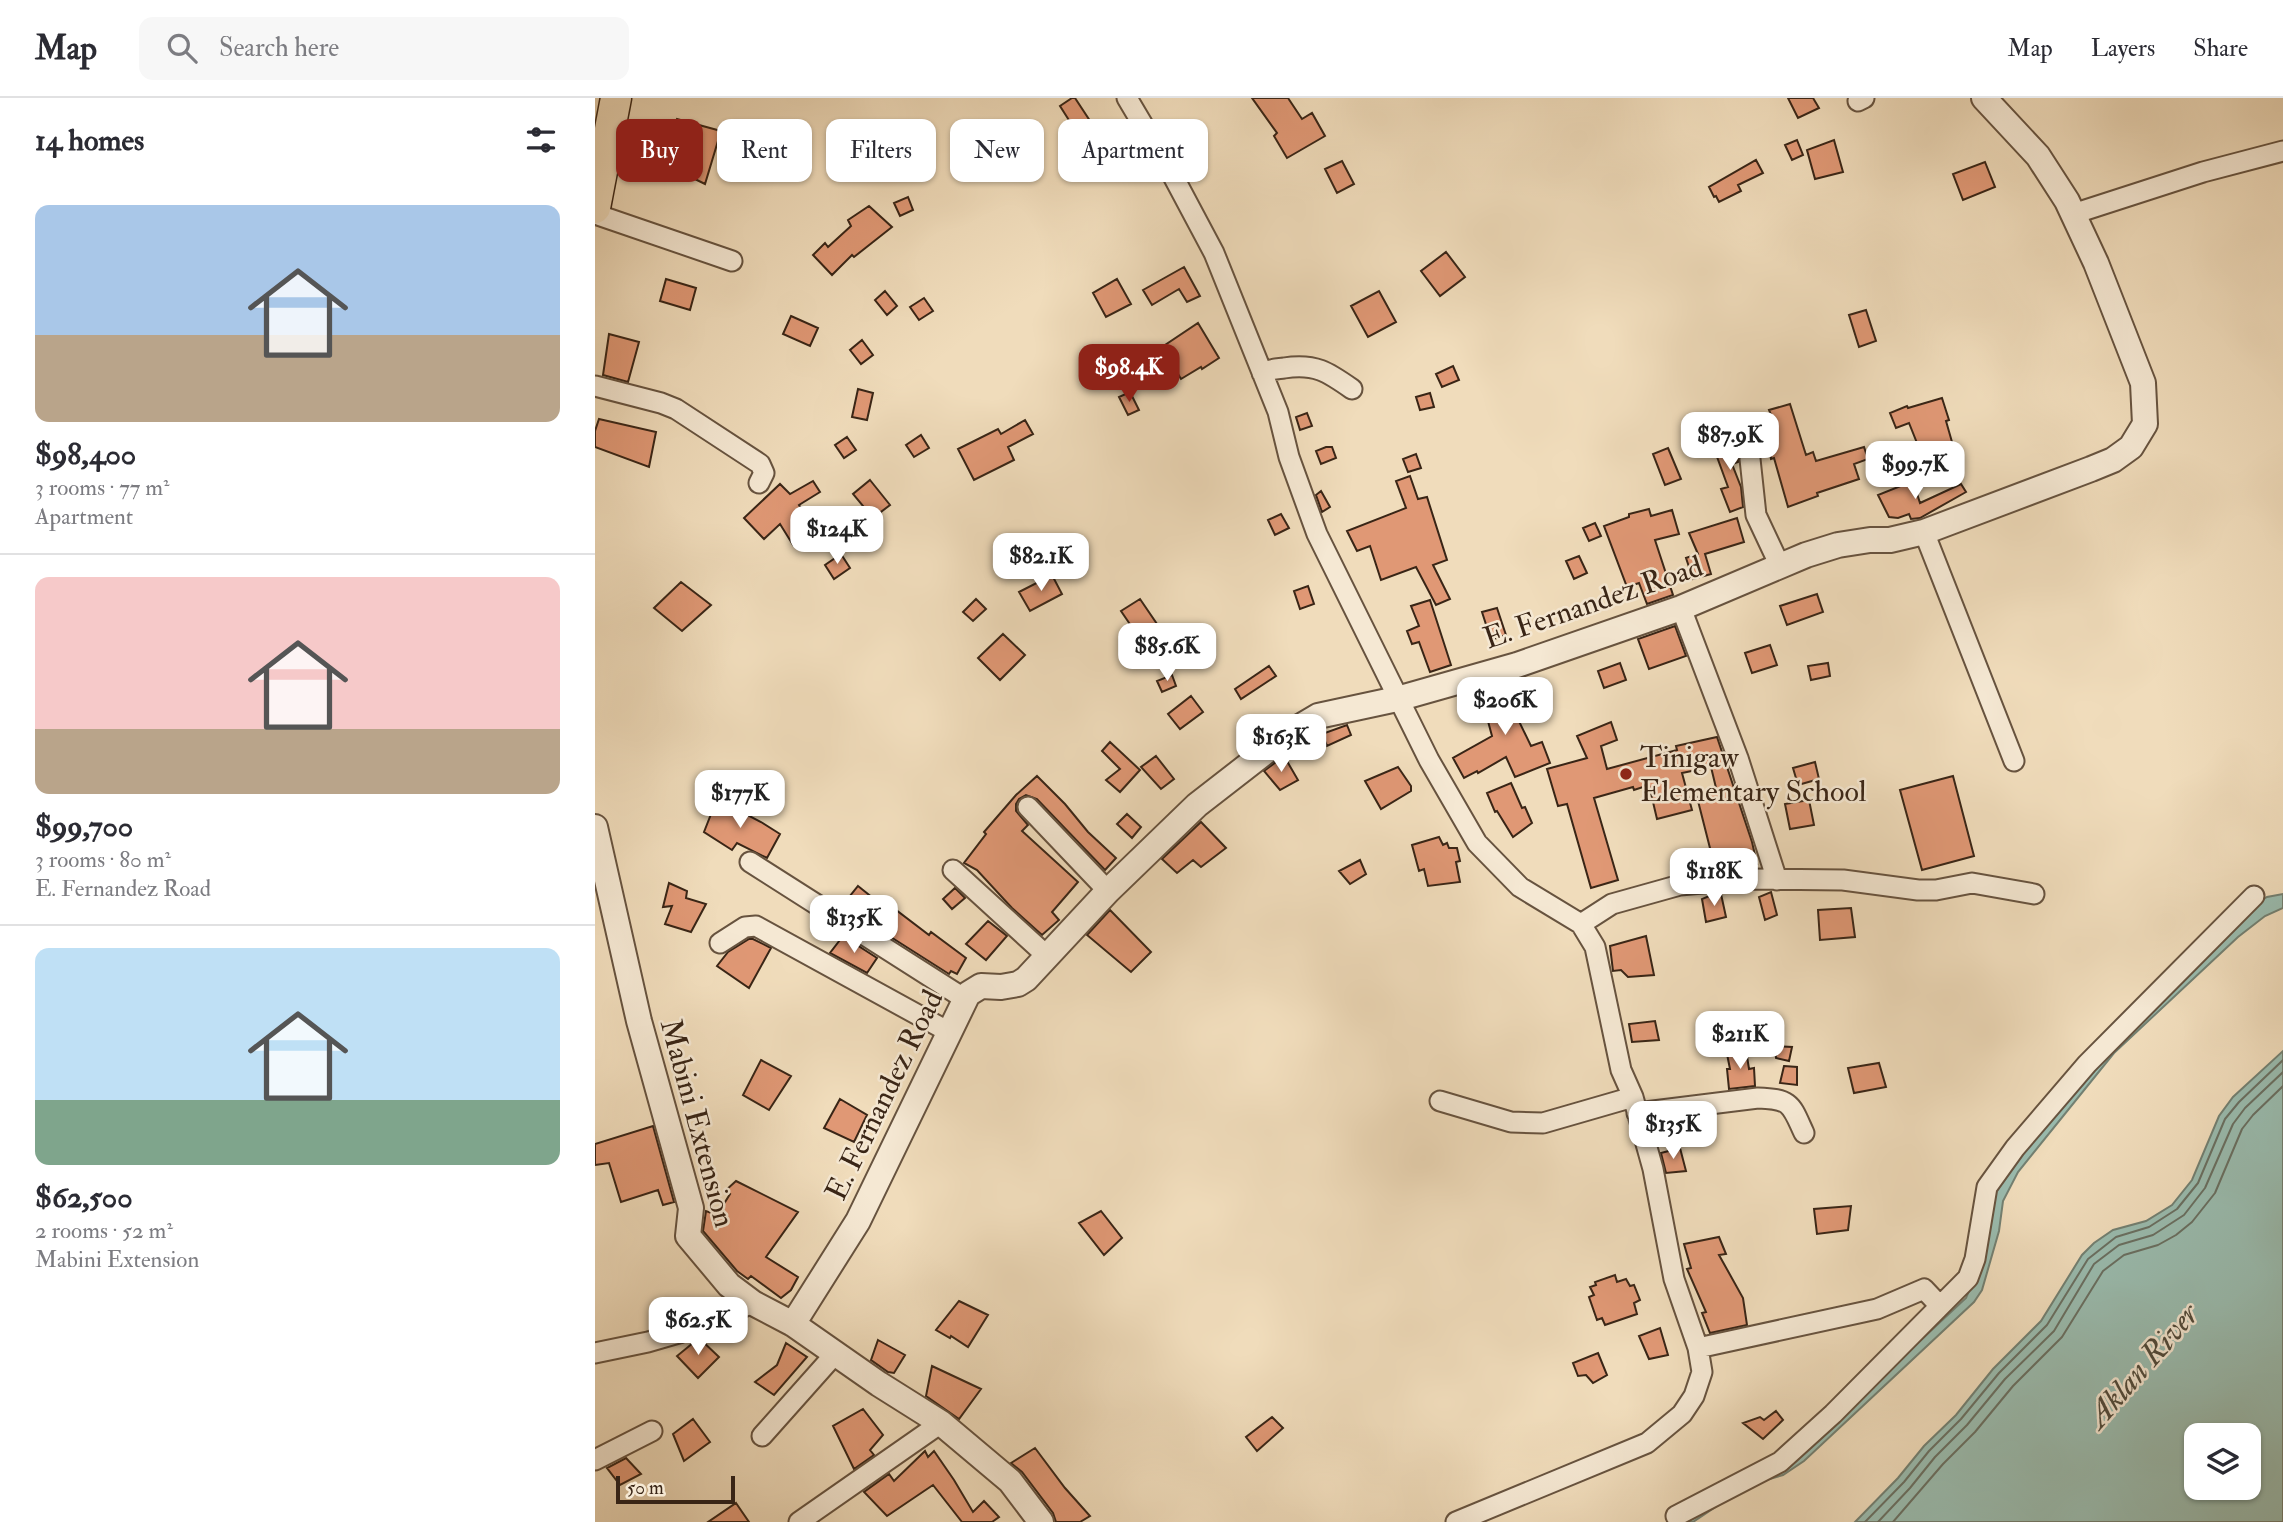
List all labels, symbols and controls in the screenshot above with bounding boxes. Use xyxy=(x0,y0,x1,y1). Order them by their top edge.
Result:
search box xyxy=(139,17,629,80)
text: Map xyxy=(35,28,97,69)
icon: search xyxy=(163,29,201,67)
text: Search here xyxy=(219,32,339,64)
text: Map xyxy=(2008,33,2053,64)
text: Layers xyxy=(2091,33,2155,64)
text: Share xyxy=(2193,33,2248,64)
chip: Buy xyxy=(616,119,703,182)
chip: Rent xyxy=(717,119,812,182)
chip: Filters xyxy=(826,119,936,182)
chip: New xyxy=(950,119,1044,182)
chip: Apartment xyxy=(1058,119,1208,182)
icon: filters xyxy=(522,121,560,159)
text: 14 homes xyxy=(35,122,144,159)
icon: home xyxy=(235,250,361,376)
pin: $98.4K xyxy=(1072,344,1186,404)
text: $98.4K xyxy=(1095,352,1163,381)
pin: $87.9K xyxy=(1673,412,1787,472)
text: $87.9K xyxy=(1697,420,1763,449)
text: $98,400 xyxy=(35,436,136,473)
pin: $99.7K xyxy=(1858,442,1972,501)
text: $99.7K xyxy=(1882,449,1948,478)
text: 3 rooms · 77 m² xyxy=(35,473,170,502)
text: Apartment xyxy=(35,502,133,531)
pin: $124K xyxy=(788,506,886,566)
text: $124K xyxy=(806,514,868,543)
pin: $82.1K xyxy=(984,533,1098,593)
text: $82.1K xyxy=(1009,541,1073,570)
street label: E. Fernandez Road xyxy=(1479,548,1708,657)
icon: home xyxy=(235,622,361,748)
pin: $85.6K xyxy=(1110,624,1224,683)
text: $85.6K xyxy=(1134,631,1200,660)
pin: $206K xyxy=(1456,678,1554,737)
text: $206K xyxy=(1473,685,1537,714)
pin: $163K xyxy=(1232,714,1330,774)
text: $163K xyxy=(1252,722,1310,751)
place label: Tinigaw Elementary School xyxy=(1640,739,1867,810)
marker: Tinigaw Elementary School xyxy=(1618,766,1634,782)
pin: $177K xyxy=(691,770,789,830)
text: $177K xyxy=(711,778,769,807)
text: $99,700 xyxy=(35,808,133,845)
text: 3 rooms · 80 m² xyxy=(35,845,171,874)
pin: $118K xyxy=(1665,848,1763,908)
text: $118K xyxy=(1686,856,1742,885)
text: E. Fernandez Road xyxy=(35,874,211,903)
pin: $135K xyxy=(805,896,903,955)
text: $135K xyxy=(826,903,882,932)
street label: E. Fernandez Road xyxy=(817,984,951,1207)
icon: home xyxy=(235,993,361,1119)
pin: $211K xyxy=(1691,1012,1789,1071)
street label: Mabini Extension xyxy=(652,1015,743,1231)
text: $211K xyxy=(1711,1019,1769,1048)
pin: $135K xyxy=(1624,1102,1722,1161)
text: $135K xyxy=(1645,1109,1701,1138)
text: $62,500 xyxy=(35,1179,133,1216)
text: 2 rooms · 52 m² xyxy=(35,1216,173,1245)
text: Mabini Extension xyxy=(35,1245,199,1274)
water label: Aklan River xyxy=(2076,1294,2209,1438)
pin: $62.5K xyxy=(641,1298,755,1357)
text: $62.5K xyxy=(665,1305,731,1334)
map controls xyxy=(2184,1423,2261,1500)
button: layers xyxy=(2184,1423,2261,1500)
scale bar xyxy=(616,1473,735,1505)
text: 50 m xyxy=(627,1476,664,1500)

